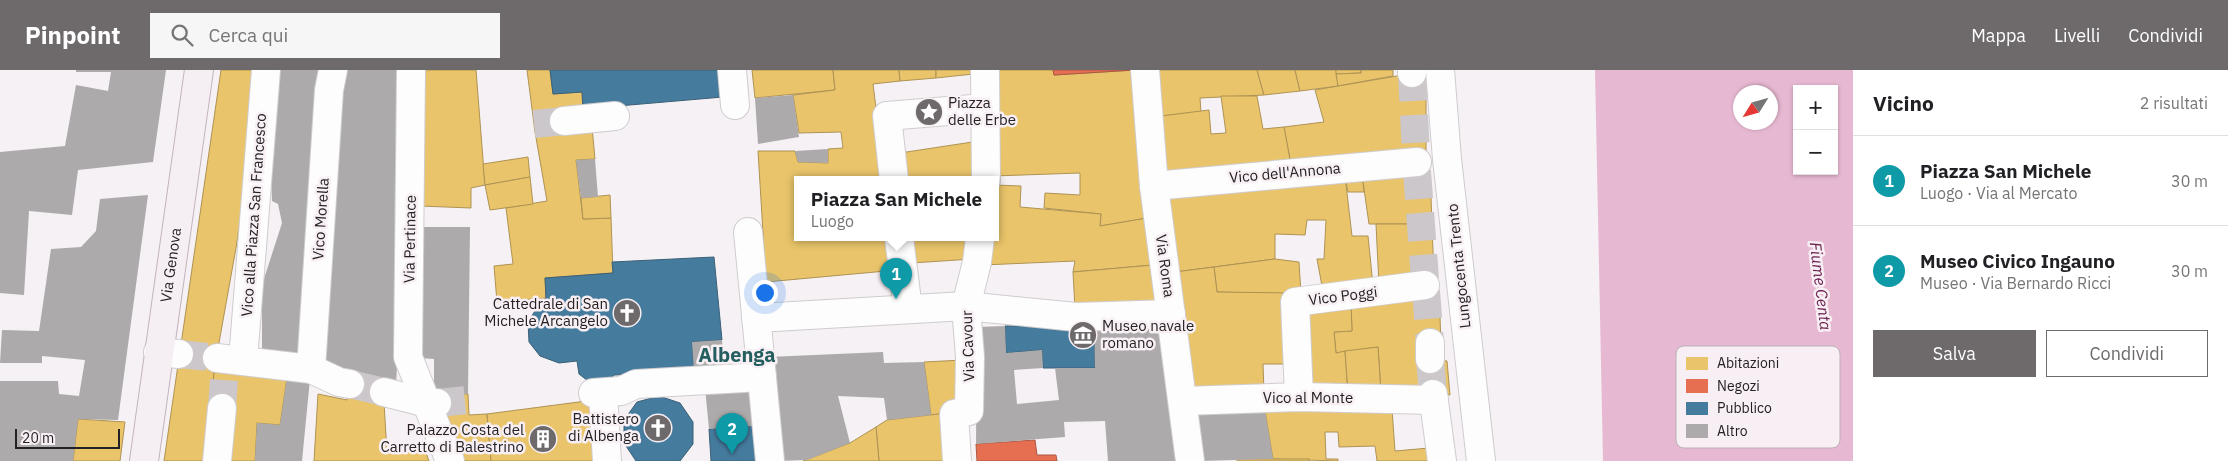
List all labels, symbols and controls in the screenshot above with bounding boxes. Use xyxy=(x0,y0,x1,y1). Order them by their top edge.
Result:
search box xyxy=(150,13,500,58)
text: Pinpoint xyxy=(25,19,120,51)
icon: search xyxy=(168,21,196,49)
text: Cerca qui xyxy=(208,23,288,47)
text: Mappa xyxy=(1971,24,2026,47)
text: Livelli xyxy=(2054,24,2100,47)
text: Condividi xyxy=(2128,24,2203,47)
north arrow xyxy=(1733,85,1778,130)
map controls xyxy=(1793,85,1838,175)
button: + xyxy=(1793,85,1838,130)
text: Vicino xyxy=(1873,89,1934,117)
place label: Piazza delle Erbe xyxy=(948,93,1016,129)
text: 2 risultati xyxy=(2140,93,2208,113)
place icon: Piazza delle Erbe xyxy=(914,97,944,127)
street label: Vico alla Piazza San Francesco xyxy=(237,113,270,317)
button: − xyxy=(1793,130,1838,175)
street label: Vico dell'Annona xyxy=(1228,158,1341,187)
text: Piazza San Michele xyxy=(1920,159,2091,183)
text: 1 xyxy=(1884,171,1894,191)
text: 30 m xyxy=(2171,171,2208,191)
popup xyxy=(794,176,999,241)
street label: Vico Morella xyxy=(308,177,333,261)
text: Luogo · Via al Mercato xyxy=(1920,183,2077,203)
text: Piazza San Michele xyxy=(811,187,982,211)
street label: Via Pertinace xyxy=(399,195,420,283)
street label: Lungocenta Trento xyxy=(1443,203,1475,329)
text: Luogo xyxy=(811,211,854,231)
street label: Via Genova xyxy=(156,226,185,303)
street label: Via Roma xyxy=(1152,233,1179,299)
water label: Fiume Centa xyxy=(1806,241,1836,331)
text: Museo Civico Ingauno xyxy=(1920,249,2115,273)
pin: 1 xyxy=(880,258,912,299)
text: 2 xyxy=(1884,261,1894,281)
text: 30 m xyxy=(2171,261,2208,281)
text: Museo · Via Bernardo Ricci xyxy=(1920,273,2111,293)
your location xyxy=(752,280,778,306)
street label: Vico Poggi xyxy=(1307,282,1378,309)
place label: Cattedrale di San Michele Arcangelo xyxy=(484,294,608,330)
church icon: Cattedrale di San Michele Arcangelo xyxy=(612,298,642,328)
street label: Via Cavour xyxy=(957,310,978,382)
place label: Museo navale romano xyxy=(1102,316,1194,352)
museum icon: Museo navale romano xyxy=(1068,320,1098,350)
button: Salva xyxy=(1873,330,2036,377)
button: Condividi xyxy=(2046,330,2208,377)
district label: Albenga xyxy=(698,341,776,368)
legend xyxy=(1676,346,1840,448)
text: Abitazioni xyxy=(1717,354,1779,372)
text: Negozi xyxy=(1717,377,1760,395)
street label: Vico al Monte xyxy=(1263,388,1353,407)
text: Pubblico xyxy=(1717,399,1772,417)
place label: Battistero di Albenga xyxy=(568,409,639,445)
church icon: Battistero di Albenga xyxy=(643,413,673,443)
pin: 2 xyxy=(716,413,748,454)
place label: Palazzo Costa del Carretto di Balestrino xyxy=(380,420,524,456)
text: Altro xyxy=(1717,422,1748,440)
building icon: Palazzo Costa del Carretto di Balestrino xyxy=(528,424,558,454)
scale bar xyxy=(15,426,120,449)
text: 20 m xyxy=(22,429,54,447)

